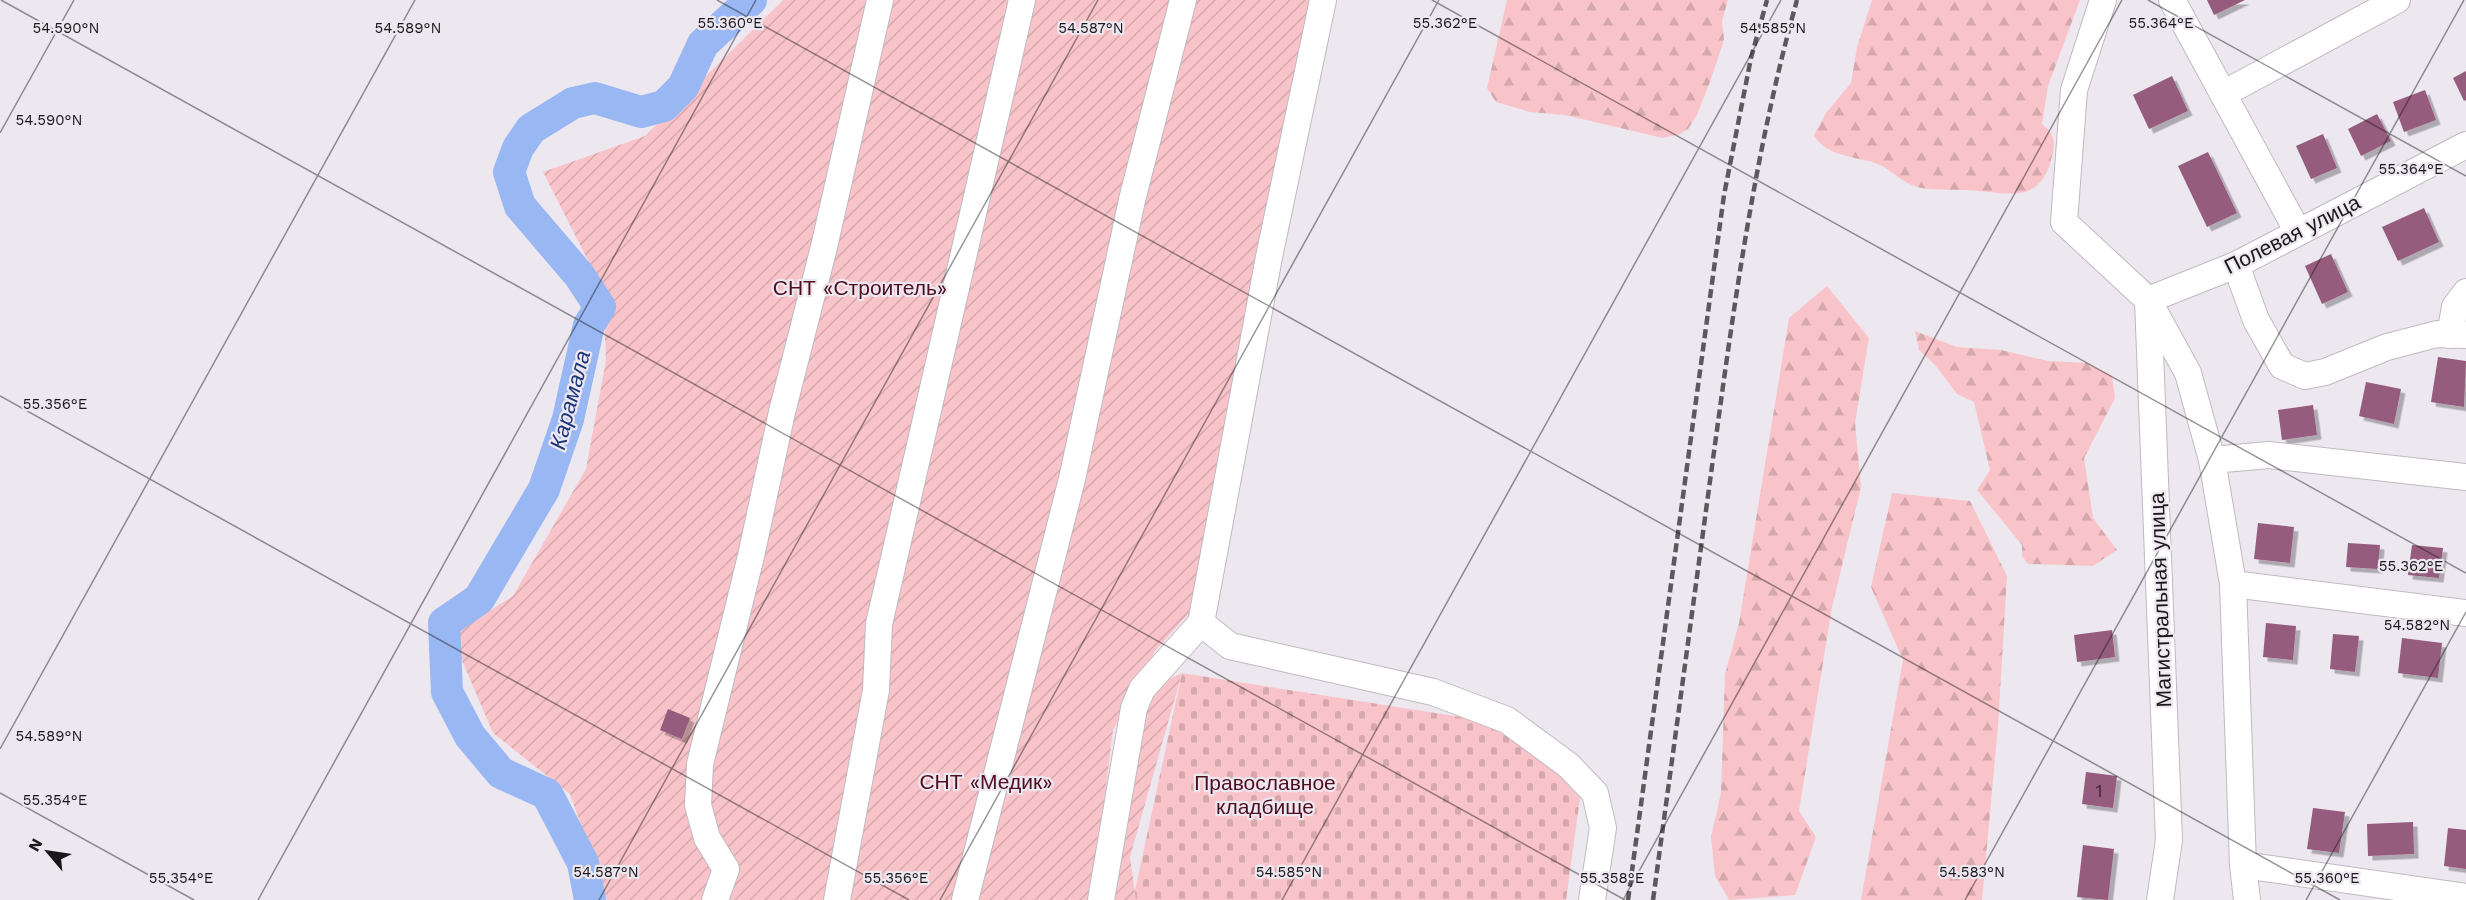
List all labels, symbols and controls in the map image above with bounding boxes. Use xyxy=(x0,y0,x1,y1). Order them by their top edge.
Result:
text: 55.360°E xyxy=(697,14,763,32)
text: 55.362°E xyxy=(1413,14,1477,32)
text: 55.364°E xyxy=(2129,14,2193,32)
text: 54.590°N xyxy=(33,19,99,37)
text: 54.589°N xyxy=(375,19,441,37)
text: 54.587°N xyxy=(1058,19,1124,37)
text: 54.585°N xyxy=(1740,19,1806,37)
text: 54.590°N xyxy=(16,111,82,129)
text: 55.364°E xyxy=(2379,160,2443,178)
street label: Полевая улица xyxy=(2220,189,2364,279)
park label: СНТ «Строитель» xyxy=(773,275,947,300)
water label: Карамала xyxy=(545,348,595,452)
text: 55.356°E xyxy=(23,395,87,413)
street label: Магистральная улица xyxy=(2144,492,2176,708)
text: 55.362°E xyxy=(2379,557,2443,575)
text: 54.582°N xyxy=(2384,616,2450,634)
text: 54.589°N xyxy=(16,727,82,745)
park label: СНТ «Медик» xyxy=(919,769,1053,794)
park label: Православное кладбище xyxy=(1194,770,1336,819)
house number: 1 xyxy=(2095,780,2103,801)
text: 55.354°E xyxy=(23,791,87,809)
north arrow xyxy=(18,822,78,882)
text: N xyxy=(24,835,47,855)
text: 54.587°N xyxy=(573,863,639,881)
text: 54.585°N xyxy=(1256,863,1322,881)
text: 54.583°N xyxy=(1939,863,2005,881)
text: 55.354°E xyxy=(149,869,213,887)
text: 55.356°E xyxy=(864,869,928,887)
text: 55.358°E xyxy=(1580,869,1644,887)
text: 55.360°E xyxy=(2294,869,2360,887)

